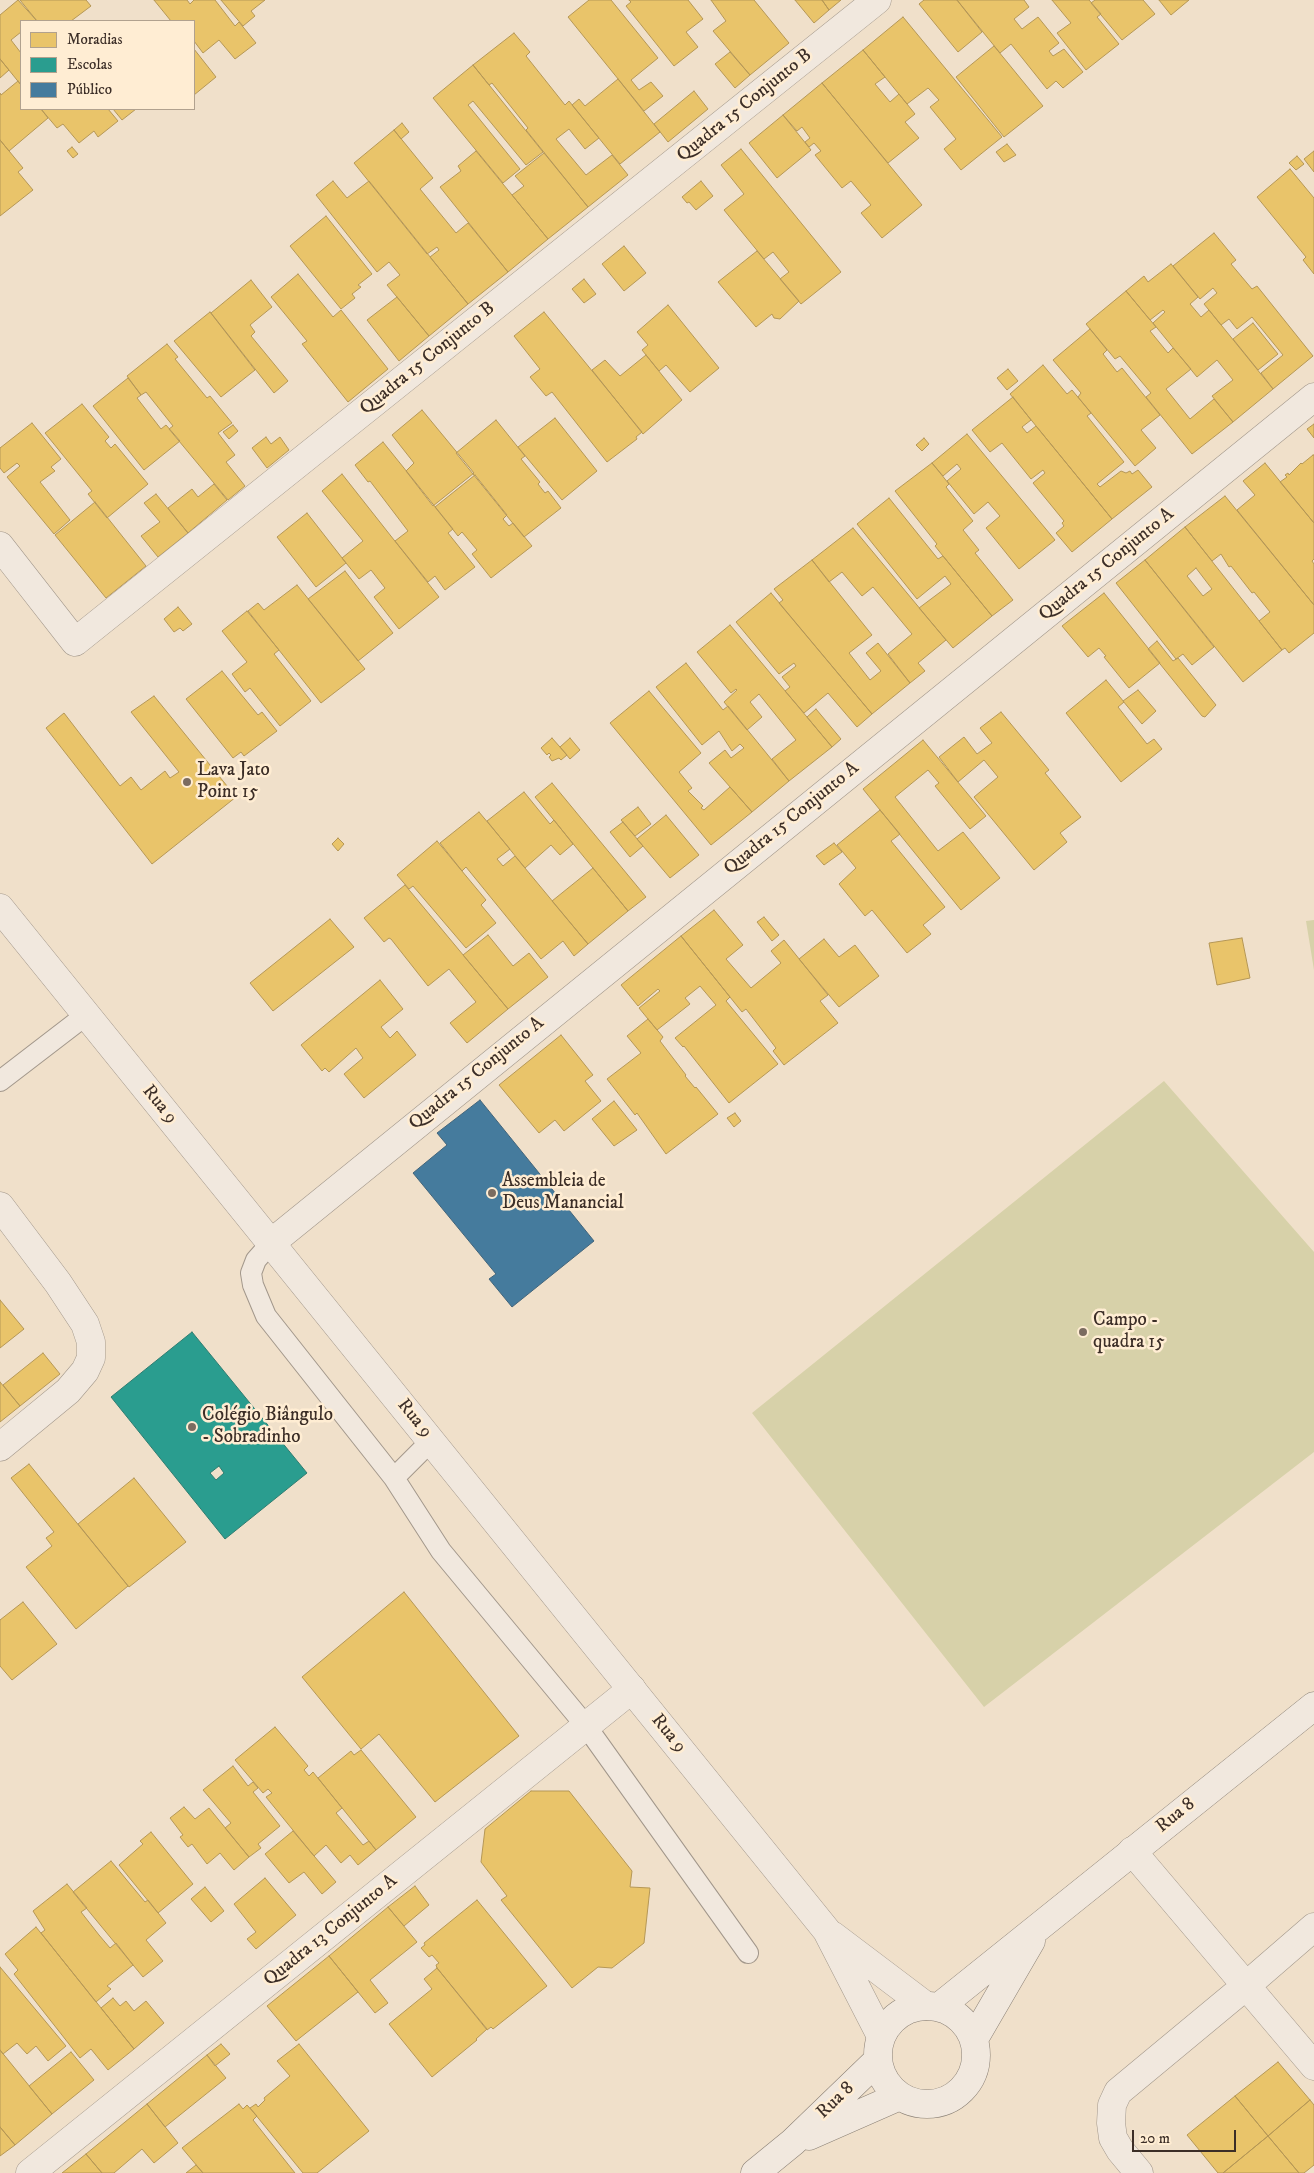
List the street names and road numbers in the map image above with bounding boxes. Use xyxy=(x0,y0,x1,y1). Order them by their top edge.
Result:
street label: Quadra 15 Conjunto B xyxy=(673,45,817,167)
street label: Quadra 15 Conjunto B xyxy=(356,298,500,420)
street label: Quadra 15 Conjunto A xyxy=(1035,504,1179,626)
street label: Quadra 15 Conjunto A xyxy=(720,758,864,880)
street label: Quadra 15 Conjunto A xyxy=(405,1013,549,1135)
street label: Rua 9 xyxy=(136,1081,182,1129)
street label: Rua 9 xyxy=(391,1395,437,1443)
street label: Rua 9 xyxy=(645,1710,691,1758)
street label: Rua 8 xyxy=(1152,1793,1200,1839)
street label: Quadra 13 Conjunto A xyxy=(260,1870,402,1992)
street label: Rua 8 xyxy=(812,2078,860,2124)

